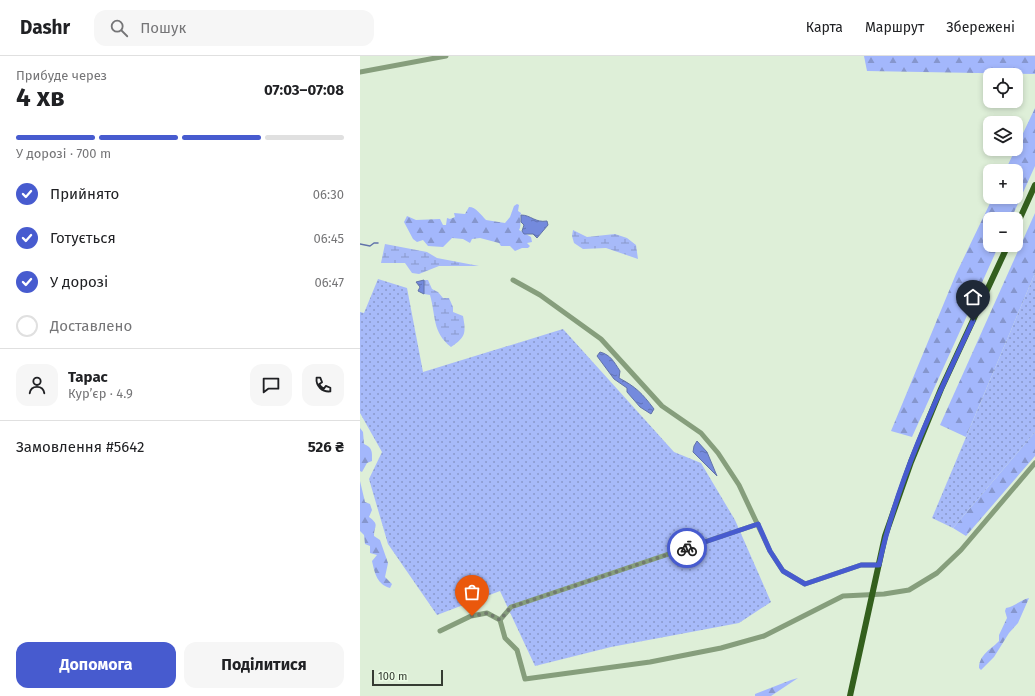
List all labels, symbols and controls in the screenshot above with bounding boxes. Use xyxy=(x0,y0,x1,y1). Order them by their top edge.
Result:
search box xyxy=(94,10,374,46)
text: Dashr xyxy=(20,16,70,39)
icon: search xyxy=(108,17,130,39)
text: Пошук xyxy=(140,19,186,37)
text: Карта xyxy=(806,19,843,36)
text: Маршрут xyxy=(865,19,924,36)
text: Збережені xyxy=(946,19,1015,36)
text: Прибуде через xyxy=(16,68,107,83)
map controls xyxy=(983,68,1023,252)
button: locate xyxy=(983,68,1023,108)
text: 07:03–07:08 xyxy=(264,81,344,99)
text: 4 хв xyxy=(16,82,65,113)
button: layers xyxy=(983,116,1023,156)
text: У дорозі · 700 m xyxy=(16,146,111,161)
button: + xyxy=(983,164,1023,204)
icon: check xyxy=(16,183,38,205)
text: Прийнято xyxy=(50,185,119,203)
text: 06:30 xyxy=(313,187,344,202)
button: − xyxy=(983,212,1023,252)
icon: check xyxy=(16,227,38,249)
text: Готується xyxy=(50,229,116,247)
text: 06:45 xyxy=(313,231,344,246)
icon: check xyxy=(16,271,38,293)
text: У дорозі xyxy=(50,273,108,291)
text: 06:47 xyxy=(314,275,344,290)
pin xyxy=(956,280,990,321)
icon: home xyxy=(962,286,984,308)
text: Доставлено xyxy=(50,317,132,335)
button: person xyxy=(16,364,58,406)
button: chat xyxy=(250,364,292,406)
button: phone xyxy=(302,364,344,406)
text: Тарас xyxy=(68,368,108,386)
text: Кур’єр · 4.9 xyxy=(68,386,133,401)
text: Замовлення #5642 xyxy=(16,438,144,456)
text: 526 ₴ xyxy=(308,438,344,456)
courier xyxy=(667,528,707,568)
icon: bike xyxy=(676,537,698,559)
pin xyxy=(455,575,489,616)
icon: bag xyxy=(461,581,483,603)
button: Допомога xyxy=(16,642,176,688)
button: Поділитися xyxy=(184,642,344,688)
scale bar xyxy=(372,668,443,687)
text: 100 m xyxy=(378,670,407,683)

